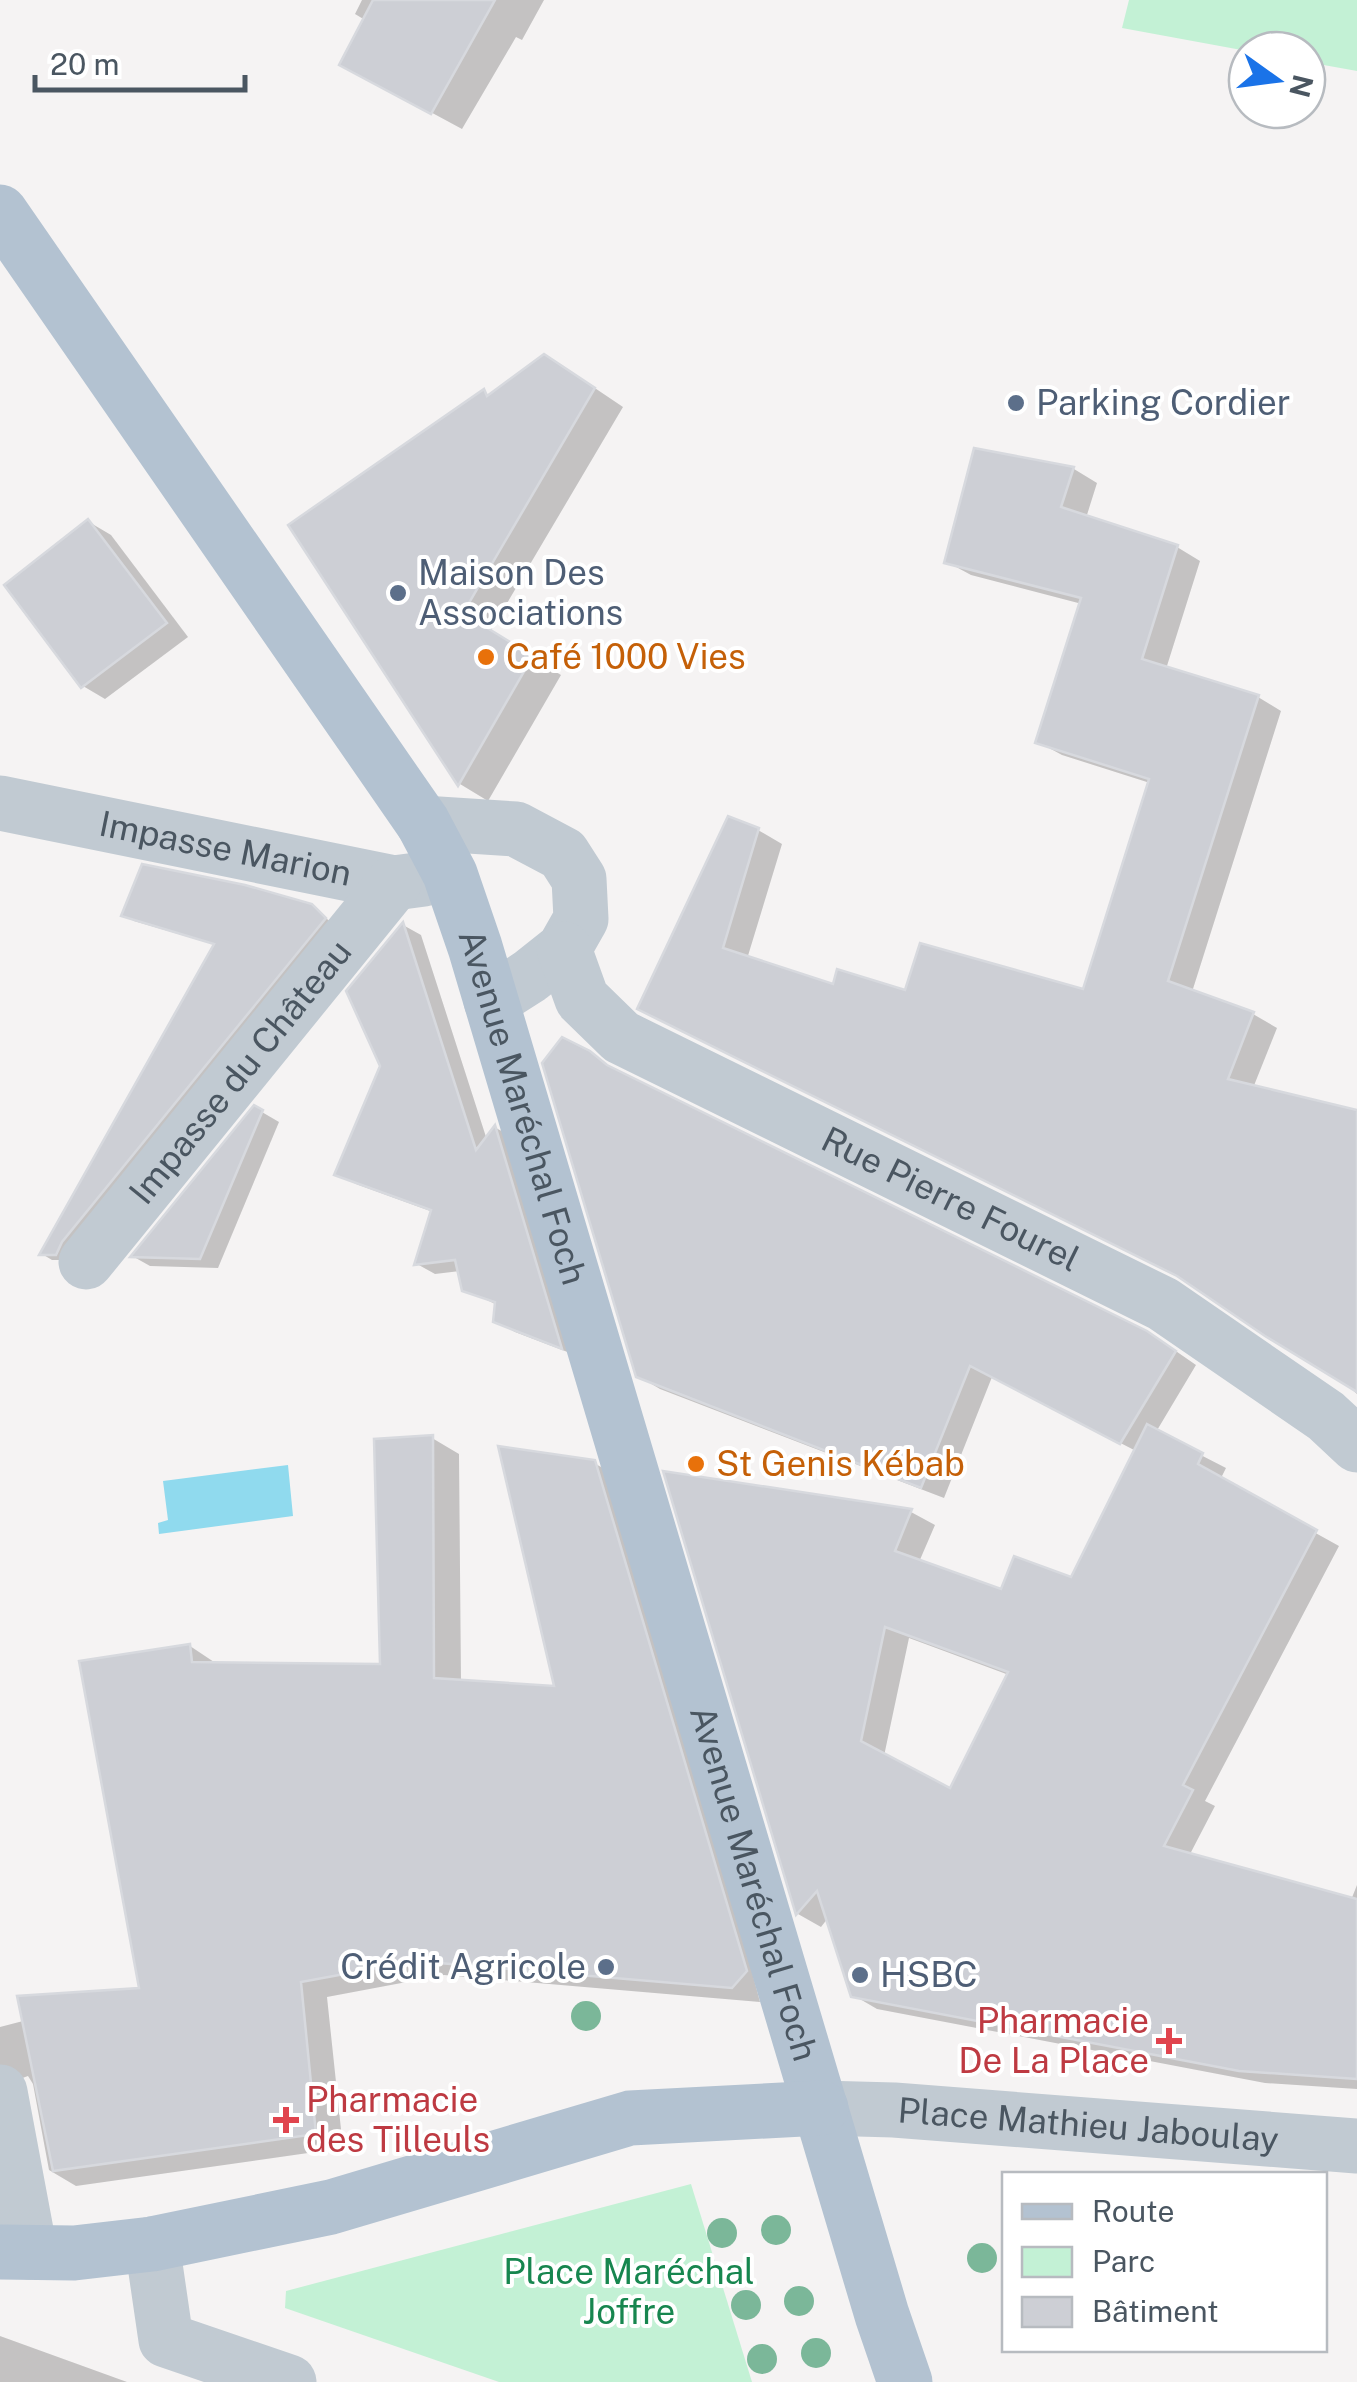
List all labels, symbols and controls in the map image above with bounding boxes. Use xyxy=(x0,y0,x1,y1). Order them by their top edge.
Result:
scale bar xyxy=(35,30,245,92)
north arrow xyxy=(1227,30,1327,130)
text: 20 m xyxy=(50,46,119,82)
text: N xyxy=(1283,72,1320,101)
place label: Parking Cordier xyxy=(1036,382,1291,423)
marker: Parking Cordier xyxy=(1005,392,1027,414)
place label: Maison Des Associations xyxy=(418,552,623,633)
marker: Maison Des Associations xyxy=(387,582,409,604)
place label: Café 1000 Vies xyxy=(506,636,746,677)
marker: Café 1000 Vies xyxy=(475,646,497,668)
street label: Impasse Marion xyxy=(96,803,355,894)
street label: Avenue Maréchal Foch xyxy=(450,924,595,1289)
street label: Impasse du Château xyxy=(121,931,359,1212)
street label: Rue Pierre Fourel xyxy=(815,1118,1086,1280)
place label: St Genis Kébab xyxy=(716,1443,965,1484)
marker: St Genis Kébab xyxy=(685,1453,707,1475)
street label: Avenue Maréchal Foch xyxy=(682,1701,826,2066)
place label: Crédit Agricole xyxy=(340,1946,586,1987)
place label: HSBC xyxy=(880,1954,978,1995)
marker: Crédit Agricole xyxy=(595,1956,617,1978)
marker: HSBC xyxy=(849,1964,871,1986)
place label: Pharmacie De La Place xyxy=(958,2000,1149,2081)
marker: Pharmacie De La Place xyxy=(1158,2030,1180,2052)
place label: Pharmacie des Tilleuls xyxy=(306,2079,490,2160)
street label: Place Mathieu Jaboulay xyxy=(896,2089,1280,2160)
marker: Pharmacie des Tilleuls xyxy=(275,2109,297,2131)
legend xyxy=(1002,2172,1327,2352)
text: Route xyxy=(1092,2193,1174,2229)
text: Parc xyxy=(1092,2243,1155,2279)
park label: Place Maréchal Joffre xyxy=(503,2251,755,2332)
text: Bâtiment xyxy=(1092,2293,1219,2329)

